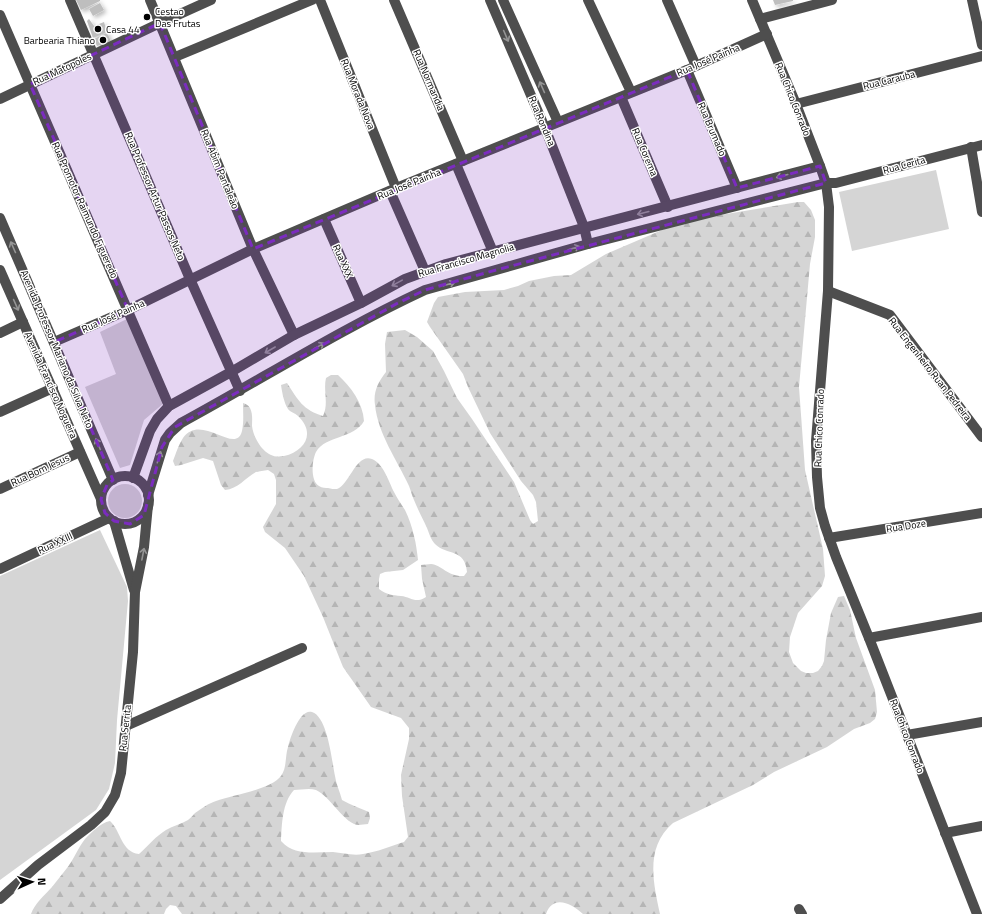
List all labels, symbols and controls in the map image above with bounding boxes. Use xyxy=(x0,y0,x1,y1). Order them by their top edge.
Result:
place label: Cestao Das Frutas xyxy=(155,4,201,31)
marker: Cestao Das Frutas xyxy=(142,12,152,22)
place label: Casa 44 xyxy=(106,22,140,37)
marker: Casa 44 xyxy=(93,24,103,34)
one-way arrow xyxy=(503,29,510,41)
place label: Barbearia Thiano xyxy=(24,33,95,48)
marker: Barbearia Thiano xyxy=(98,35,108,45)
street label: Rua José Painha xyxy=(674,40,742,80)
street label: Rua Normandia xyxy=(409,47,449,113)
street label: Rua Matopoles xyxy=(30,49,94,89)
street label: Rua Morada Nova xyxy=(337,56,379,132)
street label: Rua Chico Conrado xyxy=(771,60,815,138)
street label: Rua Carauba xyxy=(861,66,917,94)
one-way arrow xyxy=(538,81,545,93)
street label: Rua Rondina xyxy=(525,94,559,148)
street label: Rua Brumado xyxy=(694,100,730,158)
street label: Rua Corema xyxy=(628,126,662,178)
street label: Rua Abim Pantaleão xyxy=(197,127,243,211)
street label: Rua Professor Artur Passos Neto xyxy=(121,129,189,263)
street label: Rua Promotor Raimundo Figueredo xyxy=(48,139,122,281)
street label: Rua Cerita xyxy=(881,152,927,178)
street label: Rua José Painha xyxy=(375,164,443,204)
one-way arrow xyxy=(776,173,789,180)
one-way arrow xyxy=(637,210,650,217)
street label: Rua Francisco Magnolia xyxy=(416,239,516,281)
one-way arrow xyxy=(9,242,16,254)
street label: Rua XXX xyxy=(329,242,357,281)
one-way arrow xyxy=(567,244,580,252)
street label: Avenida Professor Mariano da Silva Neto xyxy=(17,268,97,430)
one-way arrow xyxy=(391,280,403,288)
one-way arrow xyxy=(442,280,455,287)
street label: Rua José Painha xyxy=(79,295,147,337)
one-way arrow xyxy=(12,299,20,311)
street label: Rua Engenheiro Ruan Pedreira xyxy=(885,314,975,424)
street label: Avenida Francisco Nogueira xyxy=(21,329,81,441)
one-way arrow xyxy=(313,342,325,349)
one-way arrow xyxy=(264,346,276,354)
street label: Rua Chico Conrado xyxy=(810,389,828,467)
one-way arrow xyxy=(93,438,101,450)
street label: Rua Bom Jesus xyxy=(8,450,72,490)
one-way arrow xyxy=(156,451,163,464)
street label: Rua Doze xyxy=(885,515,927,537)
street label: Rua XXIII xyxy=(35,528,75,558)
one-way arrow xyxy=(139,548,147,561)
street label: Rua Chico Conrado xyxy=(886,697,928,775)
street label: Rua Serrita xyxy=(115,704,135,752)
north arrow xyxy=(12,862,52,902)
text: N xyxy=(34,877,50,886)

